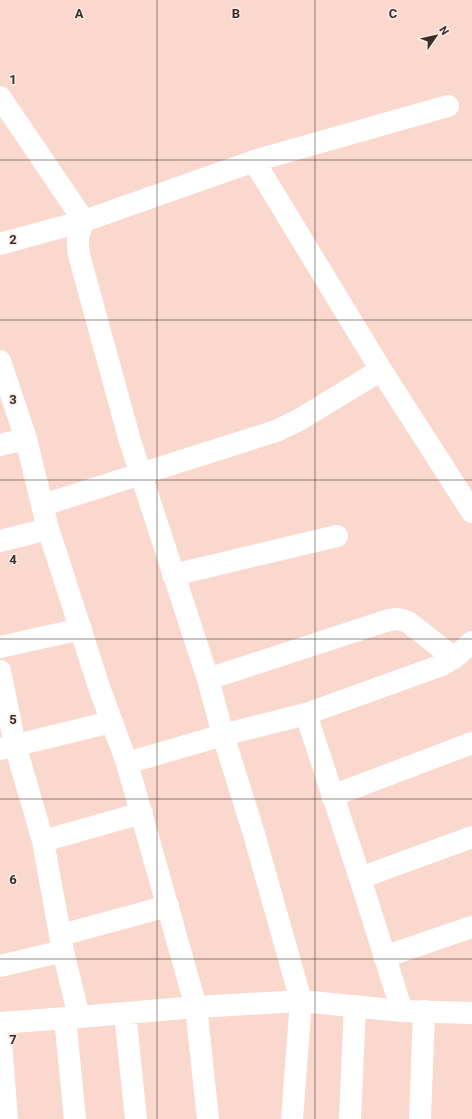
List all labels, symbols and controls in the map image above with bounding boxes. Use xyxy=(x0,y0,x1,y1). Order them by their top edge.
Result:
text: A xyxy=(75,6,84,21)
text: B xyxy=(232,6,240,21)
text: C xyxy=(389,6,398,21)
north arrow xyxy=(416,16,456,56)
text: N xyxy=(436,24,452,38)
text: 1 xyxy=(9,72,17,87)
text: 2 xyxy=(9,232,17,247)
text: 3 xyxy=(9,392,17,407)
text: 4 xyxy=(9,552,17,567)
text: 5 xyxy=(9,712,17,727)
text: 6 xyxy=(9,872,17,887)
text: 7 xyxy=(9,1032,17,1047)

